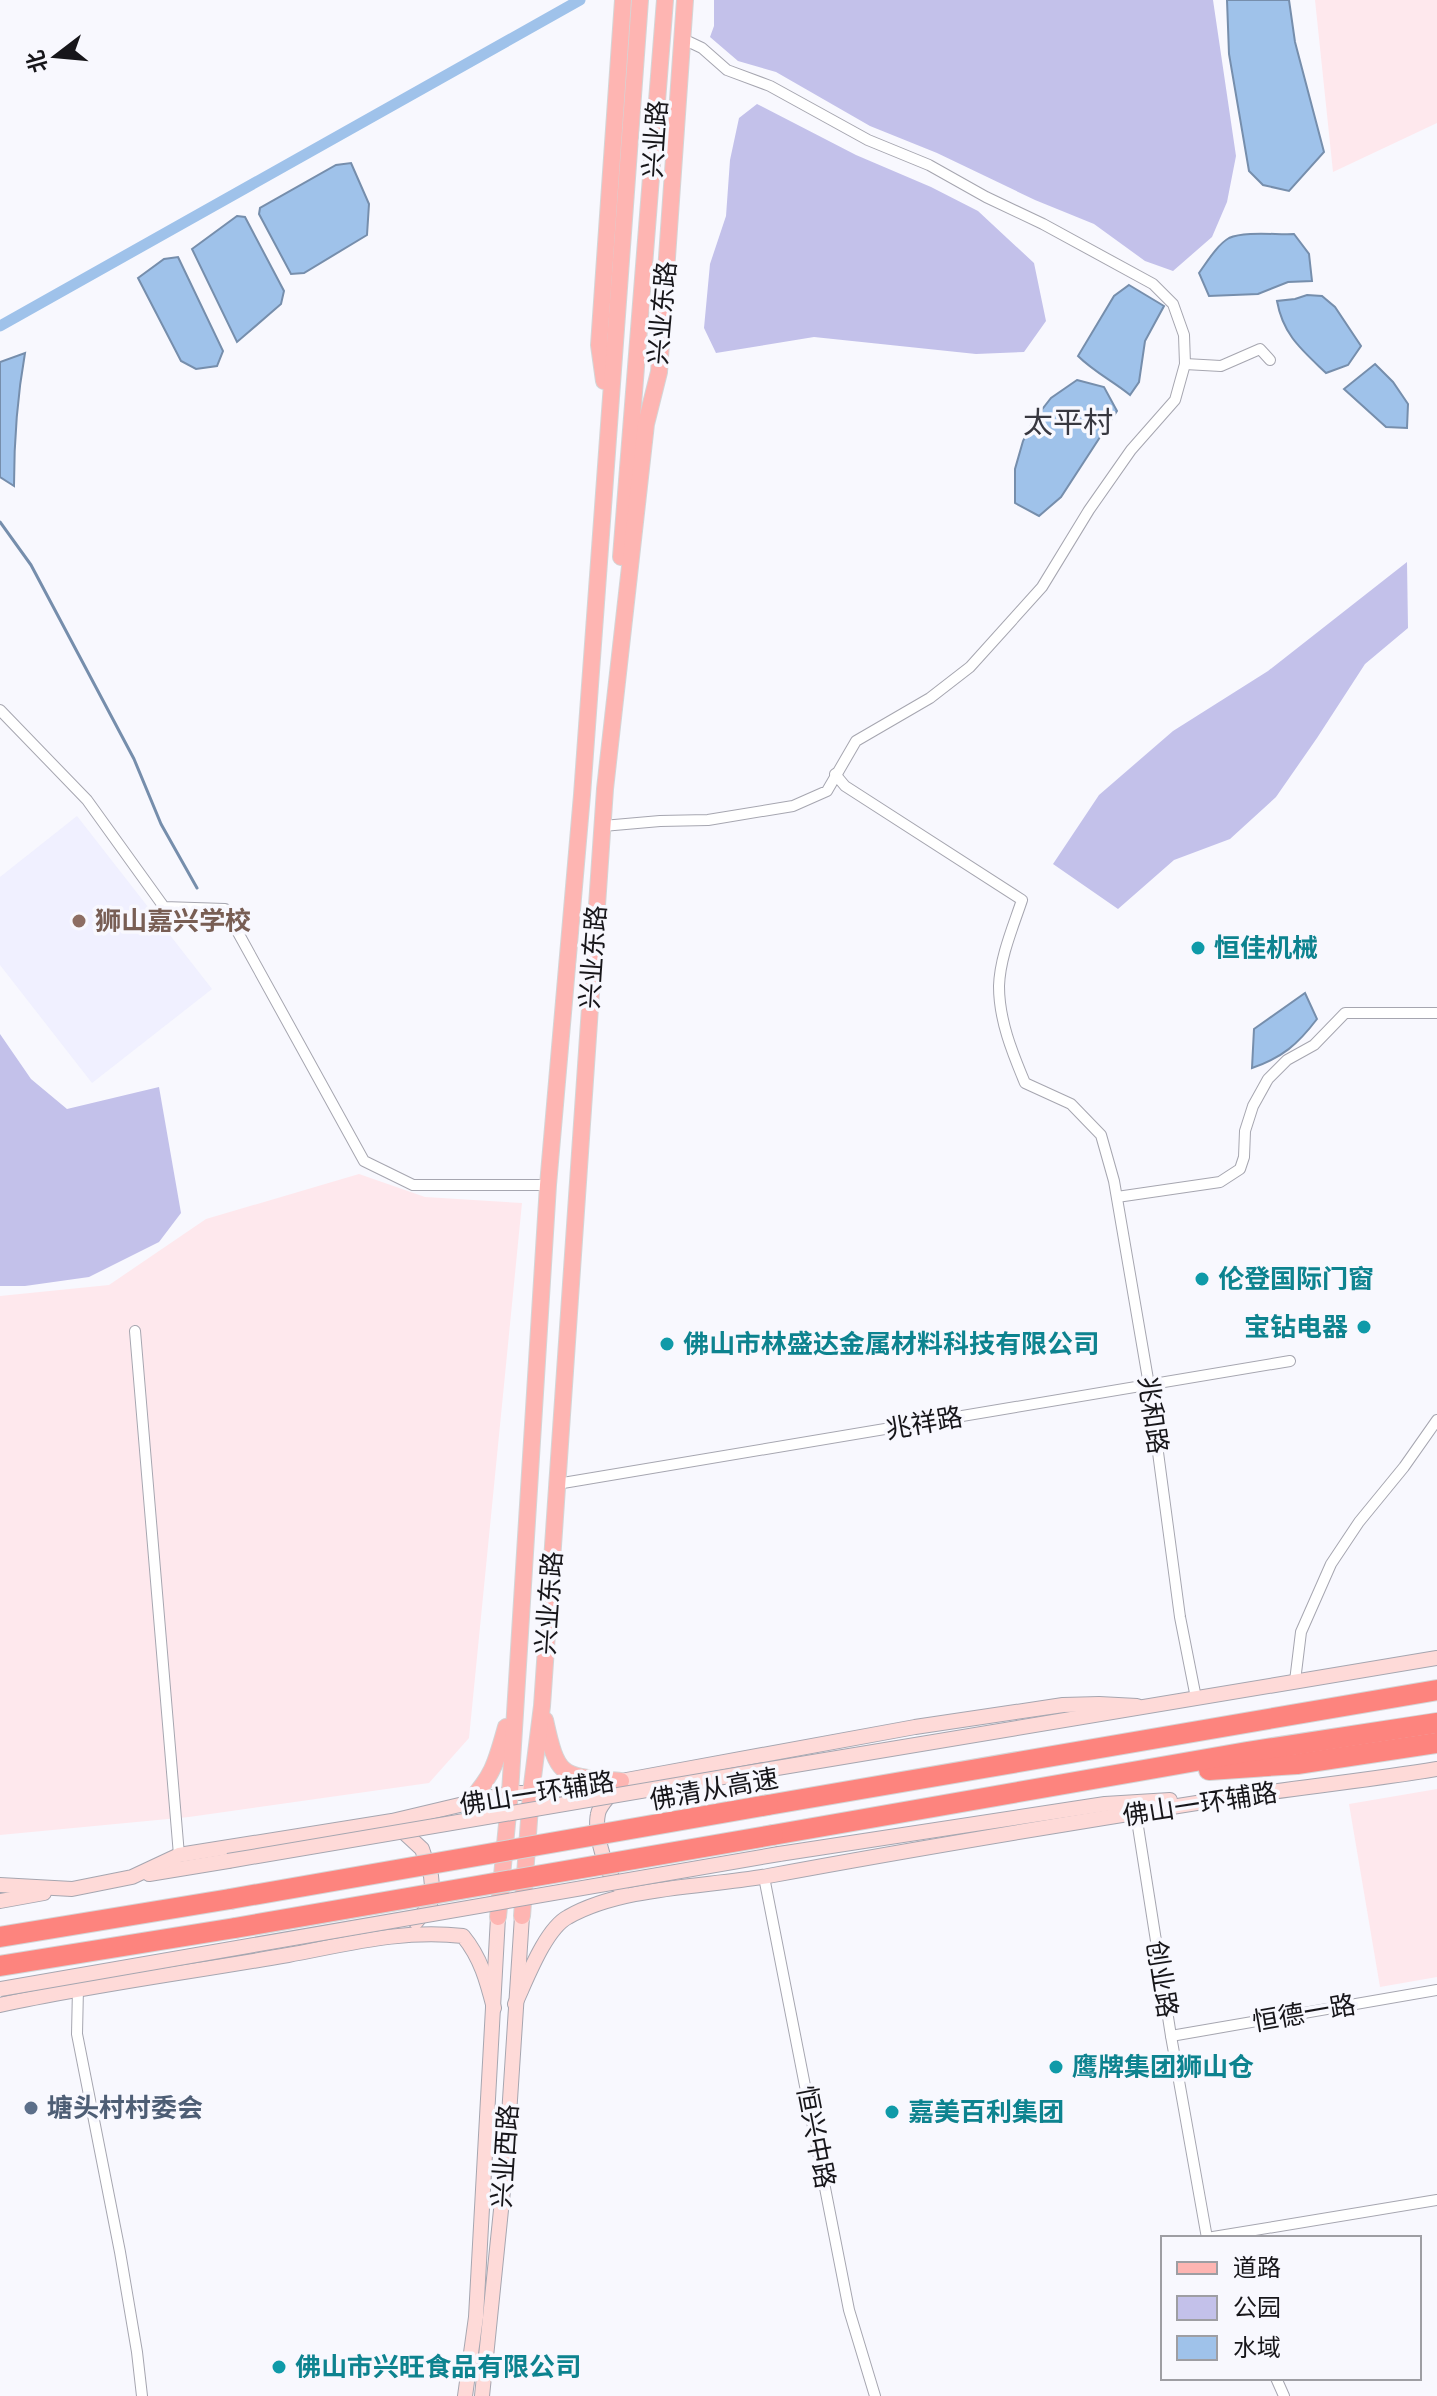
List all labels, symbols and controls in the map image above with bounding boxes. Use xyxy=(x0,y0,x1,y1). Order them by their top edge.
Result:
north arrow xyxy=(16,16,96,96)
text: 北 xyxy=(19,47,55,76)
street label: 兴业路 xyxy=(634,99,676,179)
street label: 兴业东路 xyxy=(640,260,684,366)
district label: 太平村 xyxy=(1023,401,1113,444)
place label: 狮山嘉兴学校 xyxy=(95,903,251,939)
street label: 兴业东路 xyxy=(571,904,615,1010)
marker: 狮山嘉兴学校 xyxy=(70,912,88,930)
place label: 恒佳机械 xyxy=(1214,930,1318,966)
marker: 恒佳机械 xyxy=(1189,939,1207,957)
place label: 伦登国际门窗 xyxy=(1218,1261,1374,1297)
marker: 伦登国际门窗 xyxy=(1193,1270,1211,1288)
place label: 宝钻电器 xyxy=(1244,1309,1348,1345)
marker: 宝钻电器 xyxy=(1355,1318,1373,1336)
place label: 佛山市林盛达金属材料科技有限公司 xyxy=(683,1326,1099,1362)
marker: 佛山市林盛达金属材料科技有限公司 xyxy=(658,1335,676,1353)
street label: 兆和路 xyxy=(1130,1374,1176,1456)
street label: 兆祥路 xyxy=(882,1398,966,1448)
street label: 兴业东路 xyxy=(527,1550,571,1656)
street label: 佛清从高速 xyxy=(647,1760,781,1818)
street label: 佛山一环辅路 xyxy=(457,1763,617,1823)
street label: 佛山一环辅路 xyxy=(1120,1774,1280,1834)
street label: 创业路 xyxy=(1138,1938,1186,2020)
street label: 恒德一路 xyxy=(1250,1986,1358,2040)
place label: 鹰牌集团狮山仓 xyxy=(1072,2049,1254,2085)
marker: 鹰牌集团狮山仓 xyxy=(1047,2058,1065,2076)
street label: 恒兴中路 xyxy=(788,2083,844,2191)
place label: 塘头村村委会 xyxy=(47,2090,203,2126)
place label: 嘉美百利集团 xyxy=(908,2094,1064,2130)
marker: 塘头村村委会 xyxy=(22,2099,40,2117)
street label: 兴业西路 xyxy=(483,2103,527,2209)
marker: 嘉美百利集团 xyxy=(883,2103,901,2121)
legend xyxy=(1161,2236,1421,2380)
text: 道路 xyxy=(1233,2251,1281,2284)
text: 公园 xyxy=(1233,2291,1281,2324)
text: 水域 xyxy=(1233,2331,1281,2364)
place label: 佛山市兴旺食品有限公司 xyxy=(295,2349,581,2385)
marker: 佛山市兴旺食品有限公司 xyxy=(270,2358,288,2376)

